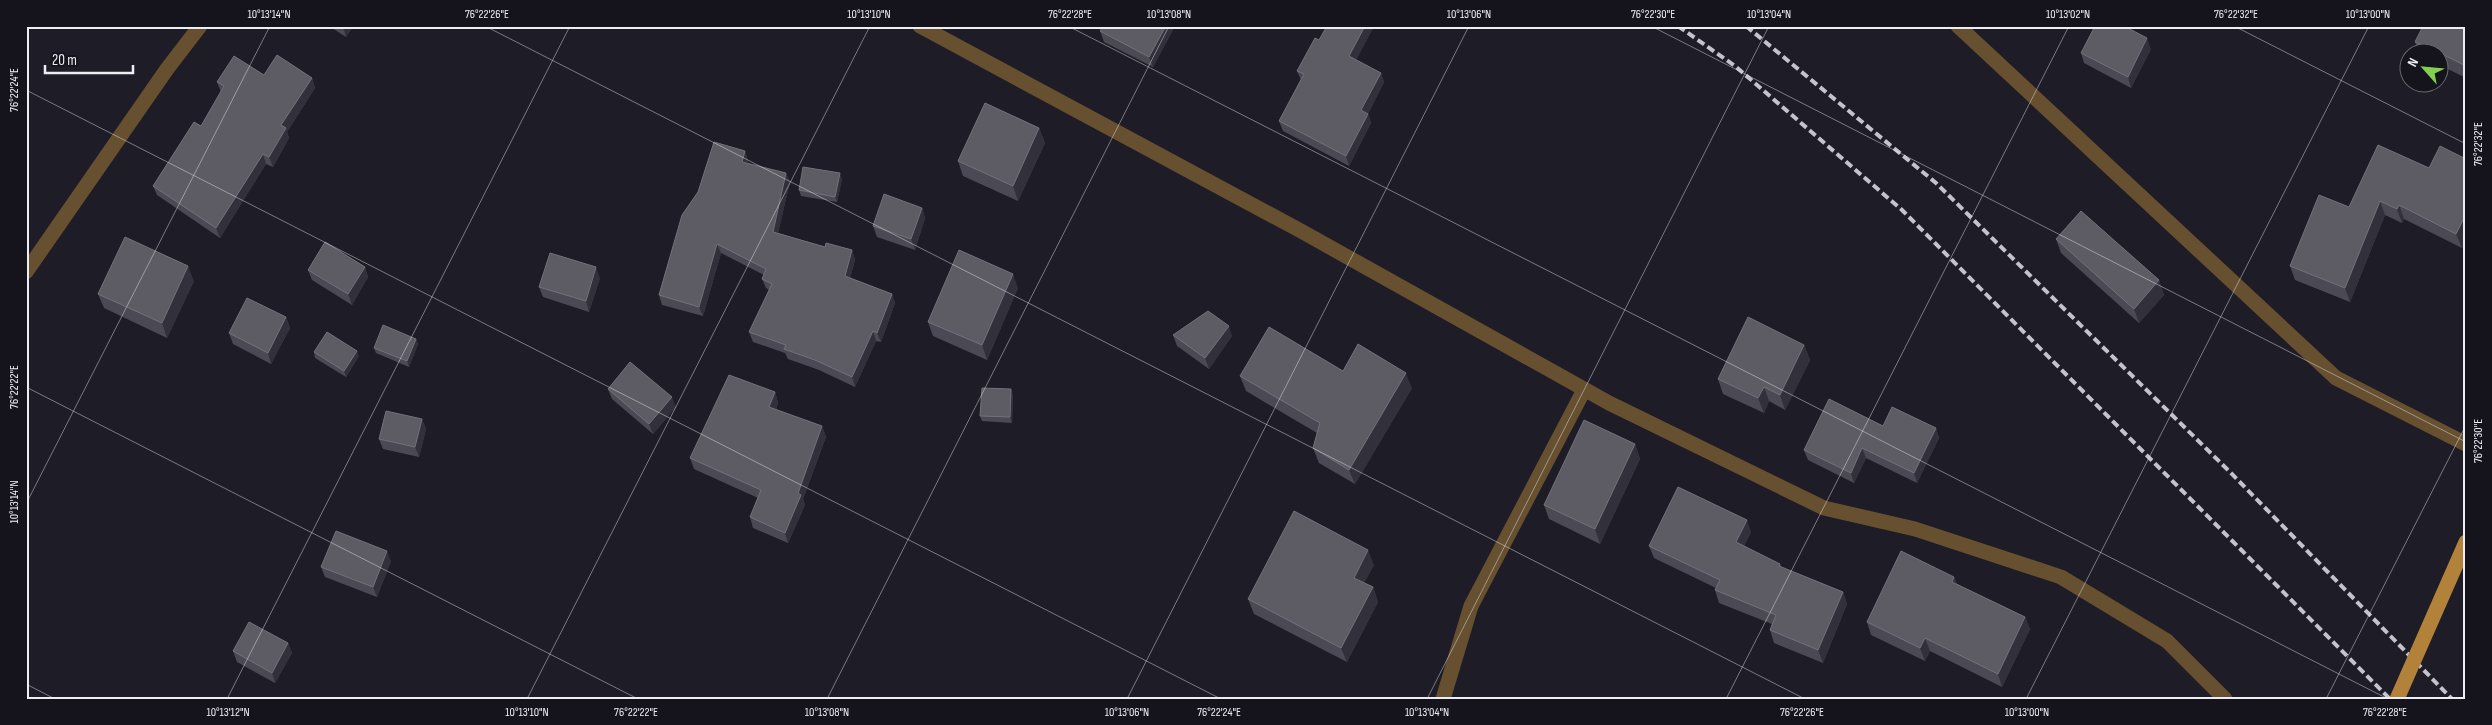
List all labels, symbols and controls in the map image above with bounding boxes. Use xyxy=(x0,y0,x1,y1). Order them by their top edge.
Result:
text: 10°13'14"N xyxy=(248,7,291,22)
text: 76°22'26"E xyxy=(465,7,509,22)
text: 10°13'10"N xyxy=(847,7,891,22)
text: 76°22'28"E xyxy=(1048,7,1092,22)
text: 10°13'08"N xyxy=(1147,7,1191,22)
text: 10°13'06"N xyxy=(1447,7,1491,22)
text: 76°22'30"E xyxy=(1631,7,1675,22)
text: 10°13'04"N xyxy=(1747,7,1791,22)
text: 10°13'02"N xyxy=(2046,7,2090,22)
text: 76°22'32"E xyxy=(2214,7,2258,22)
text: 10°13'00"N xyxy=(2346,7,2390,22)
scale bar xyxy=(45,42,132,74)
north arrow xyxy=(2400,42,2450,92)
text: 20 m xyxy=(52,51,77,70)
text: N xyxy=(2404,55,2422,70)
text: 76°22'24"E xyxy=(7,68,22,112)
text: 76°22'32"E xyxy=(2471,122,2486,166)
text: 76°22'22"E xyxy=(7,365,22,409)
text: 76°22'30"E xyxy=(2471,419,2486,463)
text: 10°13'14"N xyxy=(7,481,22,524)
text: 10°13'12"N xyxy=(206,705,250,720)
text: 10°13'10"N xyxy=(505,705,549,720)
text: 76°22'22"E xyxy=(614,705,658,720)
text: 10°13'08"N xyxy=(805,705,849,720)
text: 10°13'06"N xyxy=(1105,705,1149,720)
text: 76°22'24"E xyxy=(1197,705,1241,720)
text: 10°13'04"N xyxy=(1405,705,1449,720)
text: 76°22'26"E xyxy=(1780,705,1824,720)
text: 10°13'00"N xyxy=(2005,705,2049,720)
text: 76°22'28"E xyxy=(2363,705,2407,720)

